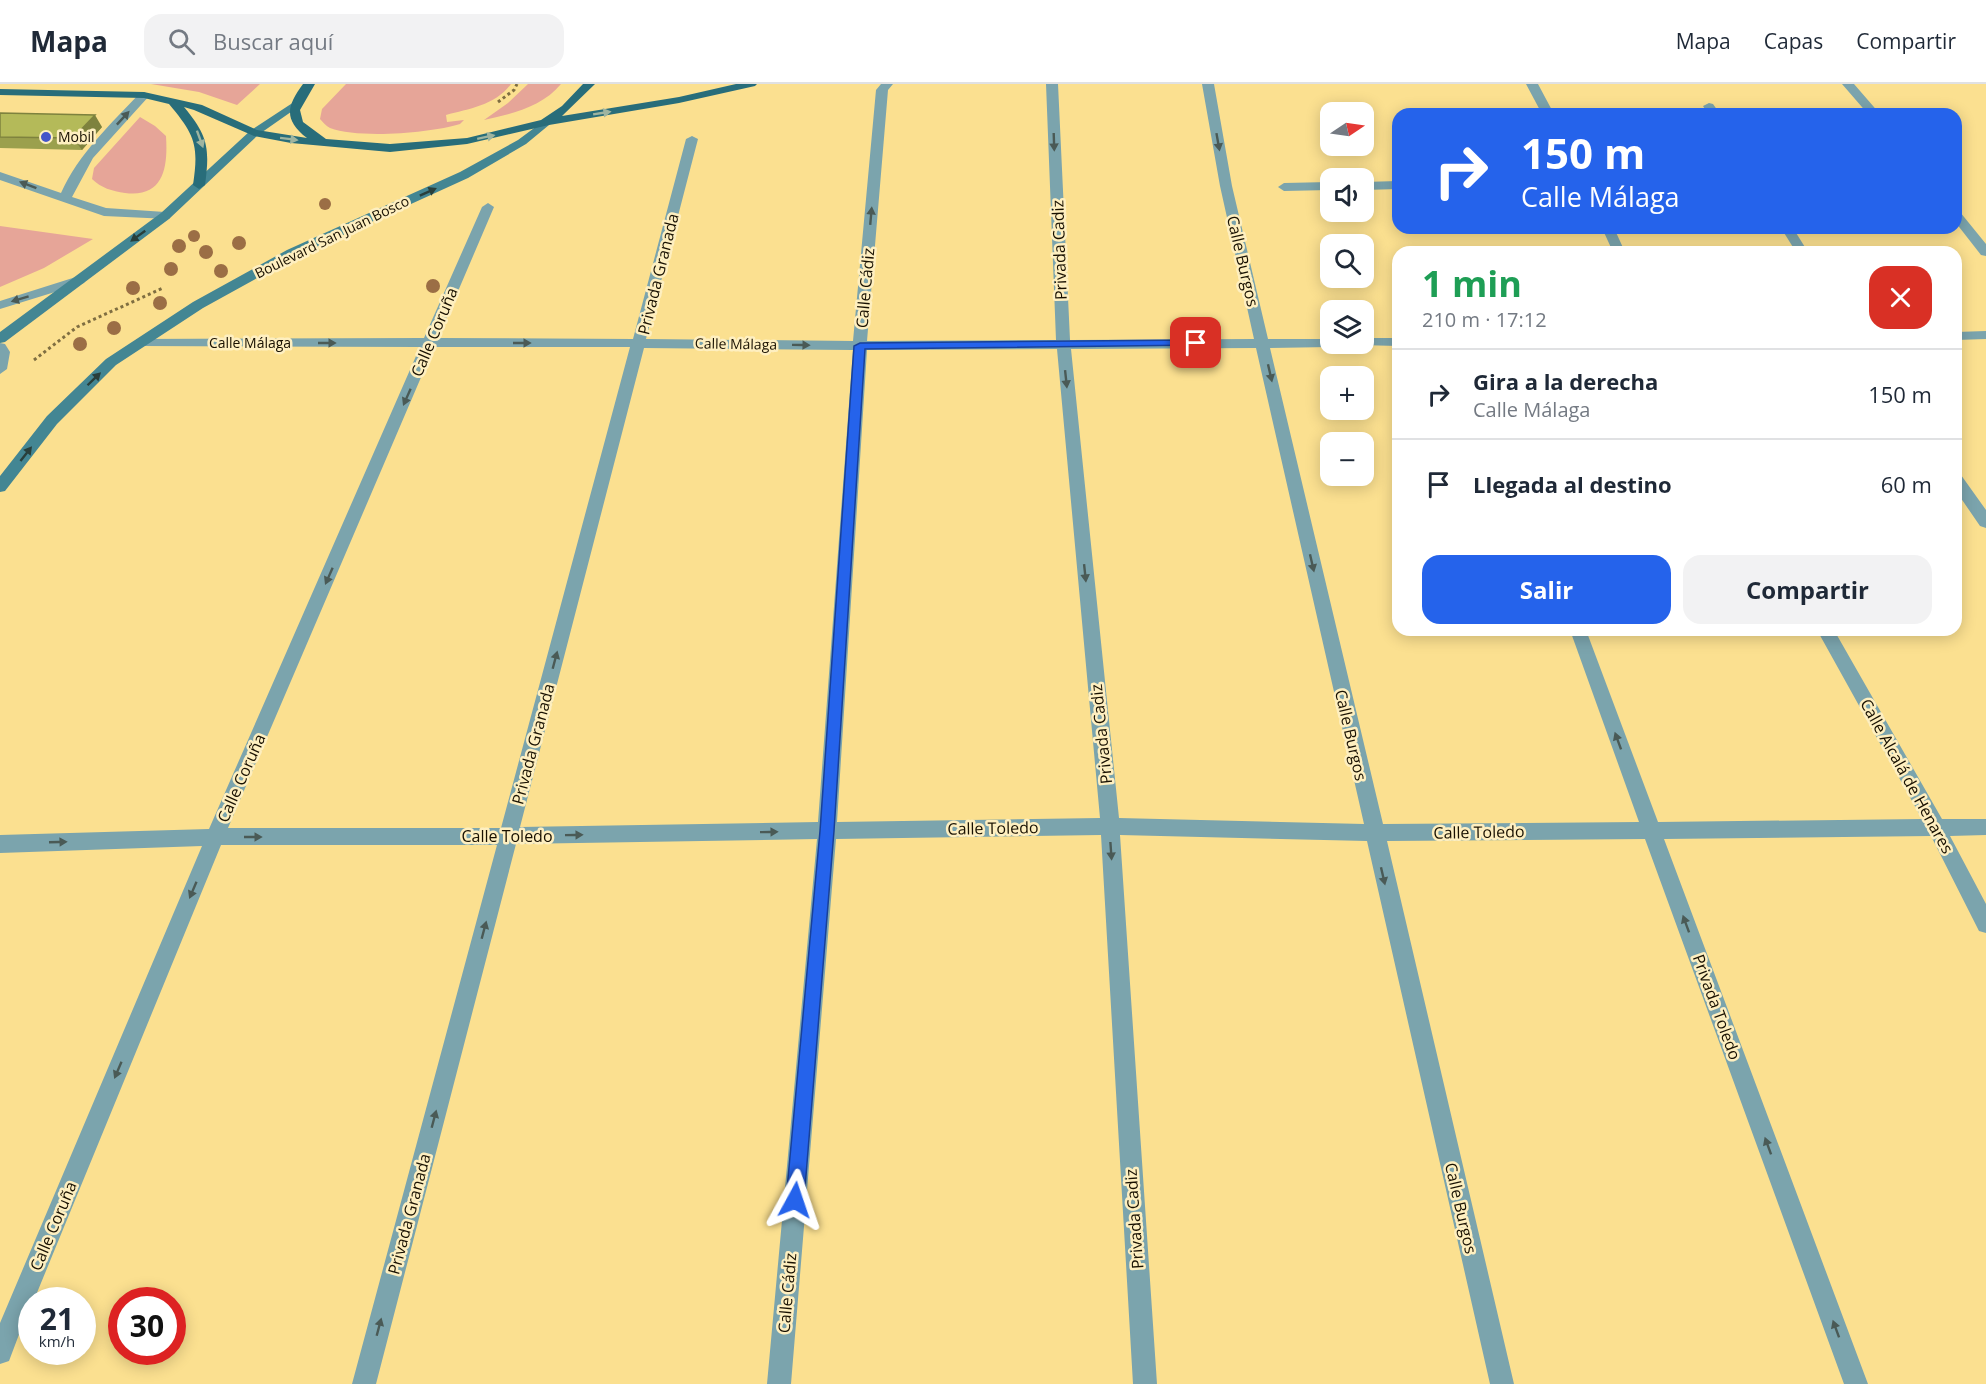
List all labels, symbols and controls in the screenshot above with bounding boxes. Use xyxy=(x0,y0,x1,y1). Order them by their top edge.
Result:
search box xyxy=(144,14,564,68)
text: Mapa xyxy=(30,22,108,60)
icon: search xyxy=(165,25,198,58)
text: Buscar aquí xyxy=(213,26,333,56)
text: Mapa xyxy=(1676,27,1731,55)
text: Capas xyxy=(1764,27,1823,55)
text: Compartir xyxy=(1856,27,1956,55)
north arrow xyxy=(1320,102,1374,156)
map controls xyxy=(1320,102,1374,486)
one-way arrow xyxy=(593,108,612,117)
one-way arrow xyxy=(116,111,130,126)
text: 150 m xyxy=(1521,124,1645,181)
place label: Mobil xyxy=(58,127,95,146)
marker: Mobil xyxy=(39,130,53,144)
one-way arrow xyxy=(195,130,205,148)
one-way arrow xyxy=(477,132,495,142)
one-way arrow xyxy=(1214,132,1223,151)
icon: right xyxy=(1422,132,1500,210)
one-way arrow xyxy=(1050,133,1059,152)
one-way arrow xyxy=(279,134,298,144)
button: sound xyxy=(1320,168,1374,222)
text: Calle Málaga xyxy=(1521,178,1680,215)
one-way arrow xyxy=(19,179,37,189)
one-way arrow xyxy=(419,187,436,196)
street label: Boulevard San Juan Bosco xyxy=(251,191,412,282)
street label: Privada Cadiz xyxy=(1046,200,1072,300)
one-way arrow xyxy=(866,207,876,226)
street label: Privada Granada xyxy=(632,211,684,337)
street label: Calle Burgos xyxy=(1222,213,1264,309)
one-way arrow xyxy=(131,230,146,242)
button: search xyxy=(1320,234,1374,288)
street label: Calle Cádiz xyxy=(851,247,879,329)
text: 1 min xyxy=(1422,259,1522,308)
button: close xyxy=(1869,266,1932,329)
street label: Calle Coruña xyxy=(405,284,463,380)
one-way arrow xyxy=(11,295,29,305)
button: layers xyxy=(1320,300,1374,354)
text: 210 m · 17:12 xyxy=(1422,306,1547,333)
pin xyxy=(1170,317,1221,368)
icon: arrive xyxy=(1179,326,1212,359)
street label: Calle Málaga xyxy=(209,333,291,352)
street label: Calle Málaga xyxy=(695,333,777,354)
one-way arrow xyxy=(317,338,336,348)
one-way arrow xyxy=(512,338,531,348)
one-way arrow xyxy=(791,340,810,350)
one-way arrow xyxy=(1265,364,1275,382)
button: + xyxy=(1320,366,1374,420)
text: Gira a la derecha xyxy=(1473,366,1658,396)
one-way arrow xyxy=(1061,370,1071,389)
one-way arrow xyxy=(87,372,102,386)
icon: right xyxy=(1422,378,1455,411)
text: 150 m xyxy=(1868,379,1932,409)
one-way arrow xyxy=(401,388,411,406)
text: Calle Málaga xyxy=(1473,396,1590,423)
button: − xyxy=(1320,432,1374,486)
one-way arrow xyxy=(20,446,32,461)
icon: arrive xyxy=(1422,468,1455,501)
text: Llegada al destino xyxy=(1473,469,1672,499)
text: 60 m xyxy=(1881,469,1932,499)
one-way arrow xyxy=(1308,554,1318,572)
button: Salir xyxy=(1422,555,1671,624)
button: Compartir xyxy=(1683,555,1932,624)
one-way arrow xyxy=(1080,564,1090,583)
one-way arrow xyxy=(324,567,334,585)
one-way arrow xyxy=(551,651,561,669)
street label: Privada Granada xyxy=(506,681,560,807)
street label: Privada Cadiz xyxy=(1085,683,1117,785)
street label: Calle Burgos xyxy=(1330,687,1372,783)
street label: Calle Alcalá de Henares xyxy=(1855,695,1959,857)
street label: Calle Coruña xyxy=(212,730,270,826)
one-way arrow xyxy=(1613,732,1623,750)
street label: Calle Toledo xyxy=(947,816,1039,840)
street label: Calle Toledo xyxy=(1433,820,1525,844)
street label: Calle Toledo xyxy=(461,825,553,847)
one-way arrow xyxy=(760,827,779,837)
one-way arrow xyxy=(565,830,584,840)
one-way arrow xyxy=(244,832,263,842)
one-way arrow xyxy=(49,837,68,846)
one-way arrow xyxy=(1106,841,1116,860)
one-way arrow xyxy=(1379,867,1389,885)
one-way arrow xyxy=(188,881,198,899)
one-way arrow xyxy=(1680,915,1690,933)
one-way arrow xyxy=(479,921,489,939)
street label: Privada Toledo xyxy=(1688,951,1746,1063)
one-way arrow xyxy=(113,1061,123,1079)
one-way arrow xyxy=(430,1109,439,1127)
one-way arrow xyxy=(1763,1137,1772,1155)
street label: Privada Granada xyxy=(382,1151,436,1277)
street label: Calle Burgos xyxy=(1440,1160,1482,1256)
position arrow xyxy=(763,1168,827,1232)
street label: Privada Cadiz xyxy=(1120,1168,1148,1270)
street label: Calle Coruña xyxy=(24,1178,82,1274)
street label: Calle Cádiz xyxy=(773,1252,801,1334)
speed limit sign: 30 xyxy=(108,1287,186,1365)
text: 21 xyxy=(40,1298,74,1339)
one-way arrow xyxy=(375,1318,384,1336)
one-way arrow xyxy=(1831,1320,1840,1338)
text: km/h xyxy=(39,1331,75,1351)

